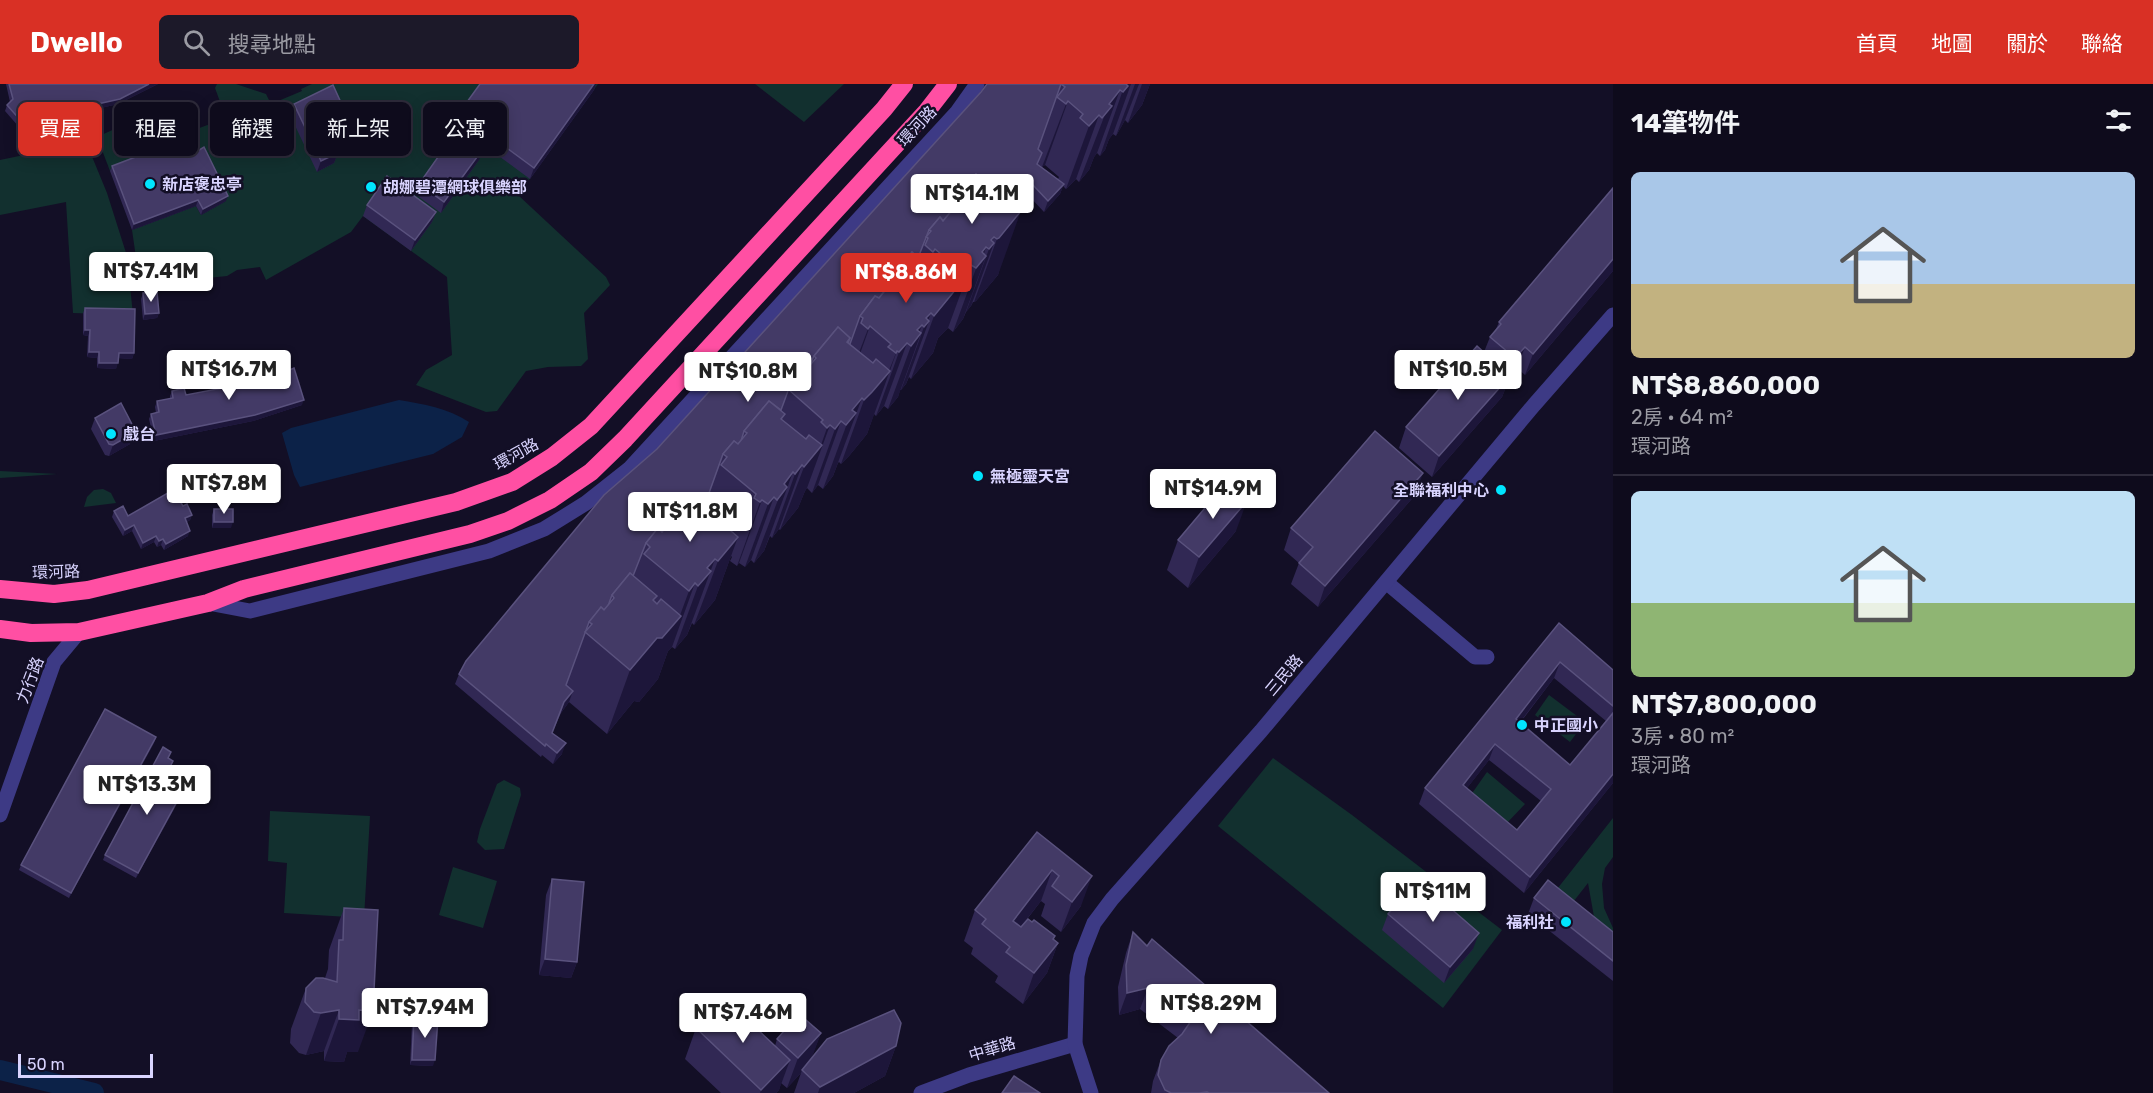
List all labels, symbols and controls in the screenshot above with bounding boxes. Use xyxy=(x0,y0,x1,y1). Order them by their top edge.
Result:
search box xyxy=(159,15,579,69)
text: Dwello xyxy=(30,26,123,59)
icon: search xyxy=(180,26,213,59)
text: 搜尋地點 xyxy=(228,31,316,58)
text: 首頁 xyxy=(1856,31,1898,56)
text: 地圖 xyxy=(1931,31,1973,56)
text: 關於 xyxy=(2006,31,2048,56)
text: 聯絡 xyxy=(2081,31,2123,56)
chip: 買屋 xyxy=(18,102,102,156)
chip: 租屋 xyxy=(114,102,198,156)
chip: 篩選 xyxy=(210,102,294,156)
chip: 新上架 xyxy=(306,102,411,156)
chip: 公寓 xyxy=(423,102,507,156)
street label: 環河路 xyxy=(894,102,940,150)
icon: filters xyxy=(2102,104,2135,137)
text: 14筆物件 xyxy=(1631,108,1740,139)
pin: NT$14.1M xyxy=(910,174,1034,225)
place label: 新店褒忠亭 xyxy=(162,175,242,194)
marker: 新店褒忠亭 xyxy=(143,177,157,191)
place label: 胡娜碧潭網球俱樂部 xyxy=(383,178,527,197)
marker: 胡娜碧潭網球俱樂部 xyxy=(364,180,378,194)
text: NT$14.1M xyxy=(925,181,1019,205)
icon: home xyxy=(1829,211,1937,319)
pin: NT$7.41M xyxy=(89,252,213,303)
pin: NT$8.86M xyxy=(844,253,968,304)
text: NT$7.41M xyxy=(103,259,199,283)
text: NT$8.86M xyxy=(855,260,957,284)
pin: NT$16.7M xyxy=(167,350,291,401)
pin: NT$10.5M xyxy=(1396,350,1520,401)
pin: NT$10.8M xyxy=(686,352,810,403)
text: NT$16.7M xyxy=(181,357,277,381)
text: NT$10.5M xyxy=(1409,357,1507,381)
text: NT$10.8M xyxy=(698,359,798,383)
text: NT$8,860,000 xyxy=(1631,370,1820,401)
text: 2房 · 64 m² xyxy=(1631,405,1733,429)
place label: 戲台 xyxy=(123,425,155,444)
marker: 戲台 xyxy=(104,427,118,441)
street label: 環河路 xyxy=(490,434,542,474)
text: 環河路 xyxy=(1631,434,1691,458)
pin: NT$7.8M xyxy=(169,464,279,515)
place label: 無極靈天宮 xyxy=(990,467,1070,486)
marker: 無極靈天宮 xyxy=(971,469,985,483)
pin: NT$14.9M xyxy=(1151,469,1275,520)
text: NT$7.8M xyxy=(181,471,267,495)
text: NT$14.9M xyxy=(1164,476,1262,500)
place label: 全聯福利中心 xyxy=(1393,481,1489,500)
marker: 全聯福利中心 xyxy=(1494,483,1508,497)
pin: NT$11.8M xyxy=(628,492,752,543)
text: NT$11.8M xyxy=(642,499,738,523)
icon: home xyxy=(1829,530,1937,638)
street label: 環河路 xyxy=(32,562,80,582)
street label: 三民路 xyxy=(1261,651,1307,699)
street label: 力行路 xyxy=(13,654,47,706)
text: NT$7,800,000 xyxy=(1631,689,1817,720)
place label: 中正國小 xyxy=(1534,716,1598,735)
marker: 中正國小 xyxy=(1515,718,1529,732)
text: 3房 · 80 m² xyxy=(1631,724,1734,748)
text: 環河路 xyxy=(1631,753,1691,777)
pin: NT$13.3M xyxy=(85,765,209,816)
text: NT$13.3M xyxy=(98,772,196,796)
pin: NT$11M xyxy=(1384,872,1482,923)
text: NT$11M xyxy=(1395,879,1471,903)
place label: 福利社 xyxy=(1506,913,1554,932)
marker: 福利社 xyxy=(1559,915,1573,929)
pin: NT$8.29M xyxy=(1149,984,1273,1035)
pin: NT$7.94M xyxy=(363,988,487,1039)
text: NT$8.29M xyxy=(1160,991,1262,1015)
pin: NT$7.46M xyxy=(681,993,805,1044)
text: NT$7.94M xyxy=(376,995,474,1019)
text: NT$7.46M xyxy=(693,1000,793,1024)
street label: 中華路 xyxy=(966,1033,1018,1065)
scale bar xyxy=(18,1051,153,1078)
text: 50 m xyxy=(27,1055,65,1074)

